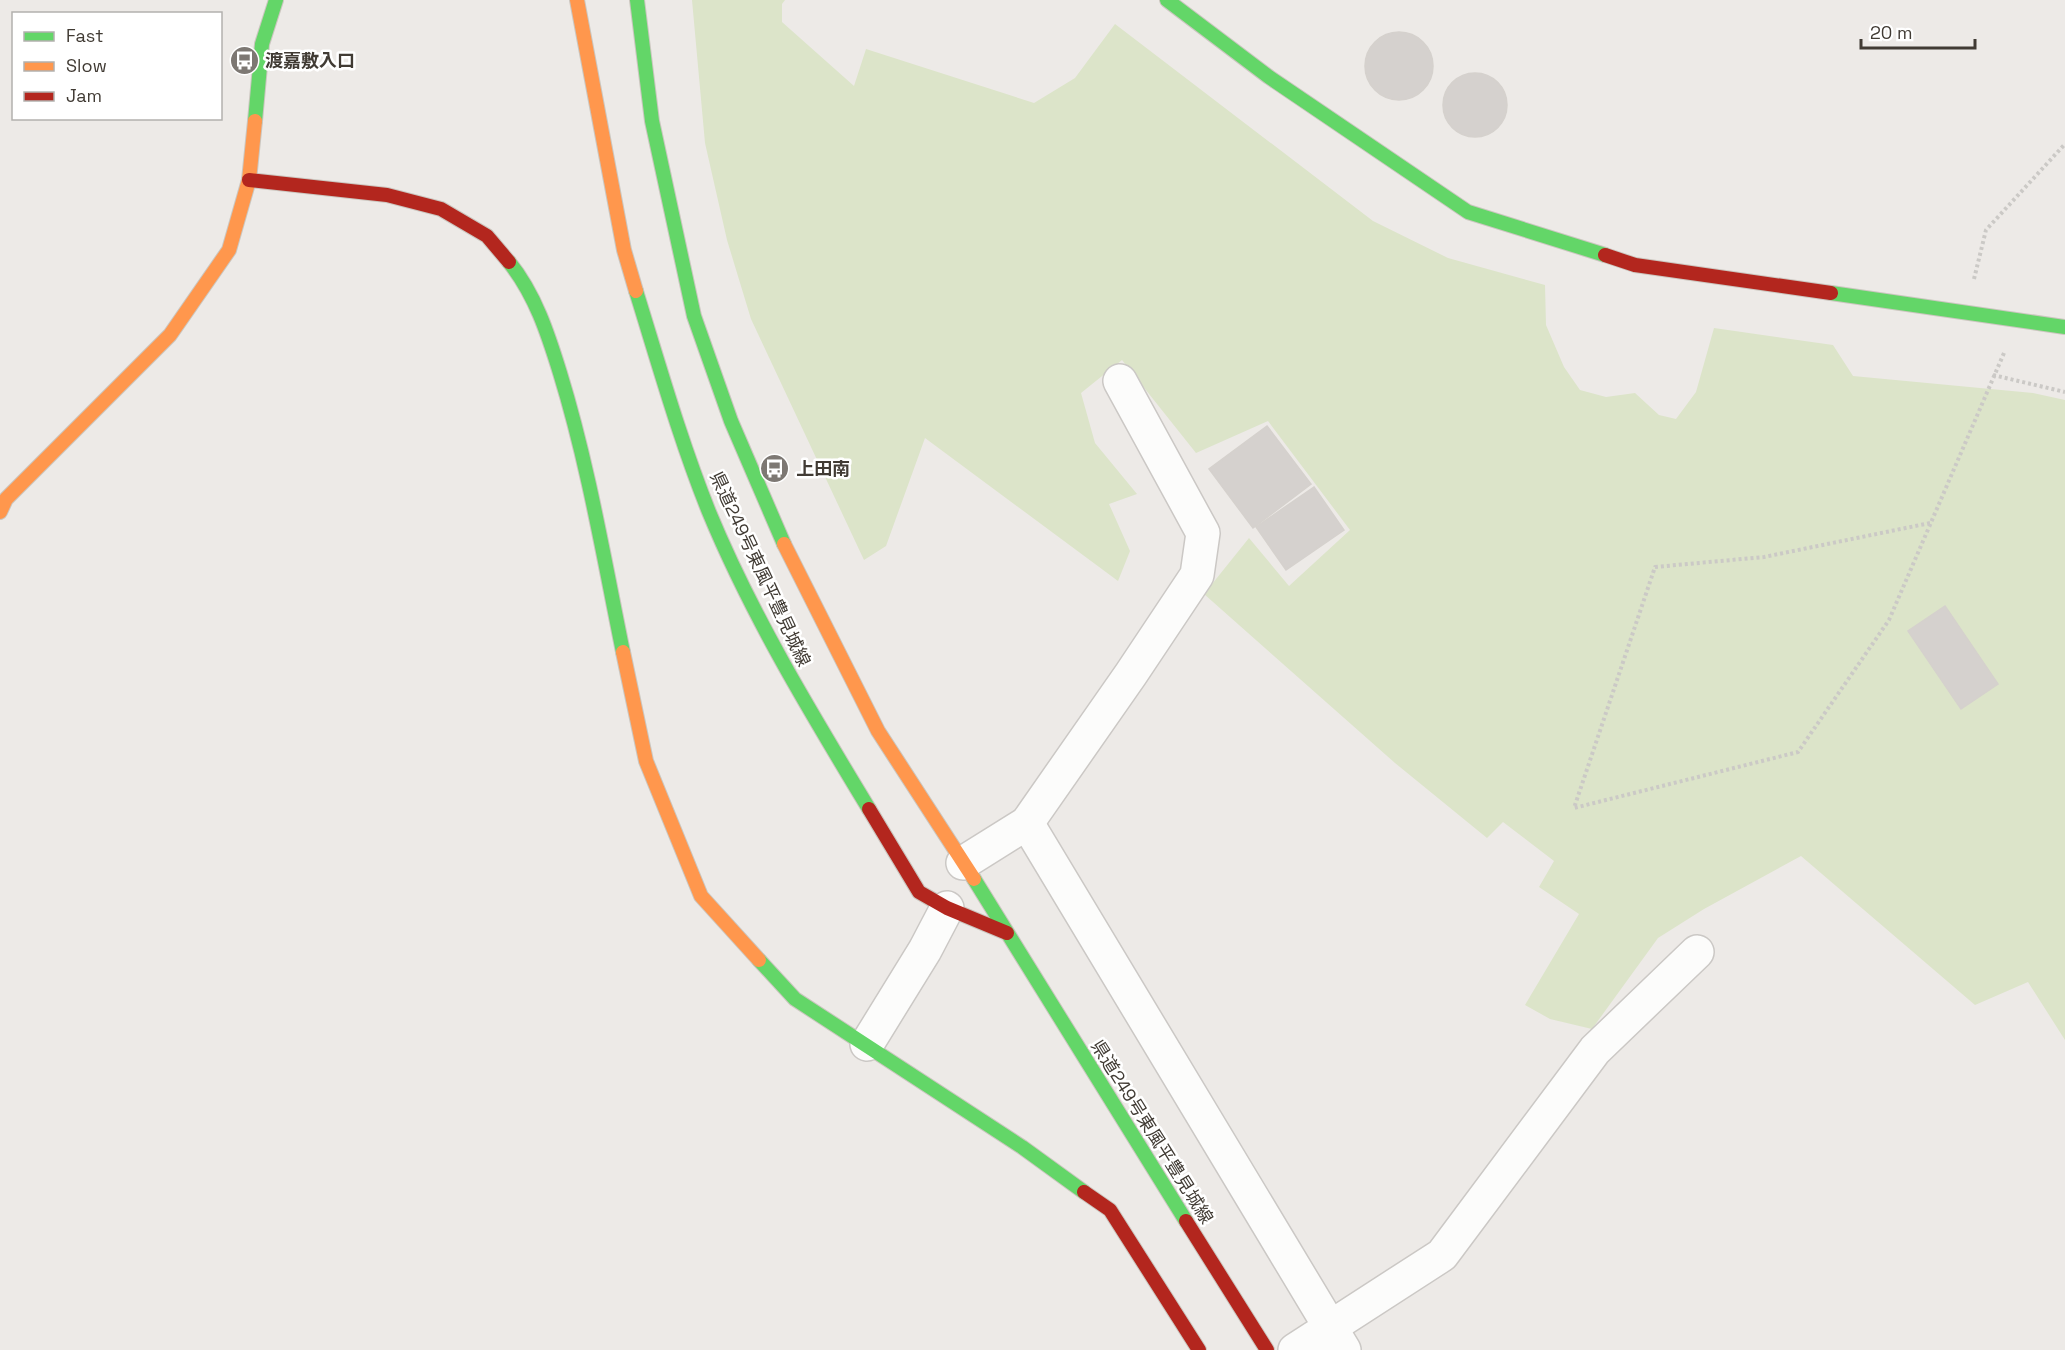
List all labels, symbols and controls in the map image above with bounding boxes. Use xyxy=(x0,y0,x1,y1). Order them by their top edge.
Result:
legend xyxy=(12,12,222,120)
scale bar xyxy=(1861,12,1975,50)
text: 20 m xyxy=(1870,21,1913,44)
text: Fast xyxy=(66,24,103,47)
bus stop icon: 渡嘉敷入口 xyxy=(228,45,260,77)
place label: 渡嘉敷入口 xyxy=(265,49,355,72)
text: Slow xyxy=(66,54,107,77)
text: Jam xyxy=(66,84,102,107)
bus stop icon: 上田南 xyxy=(759,453,791,485)
place label: 上田南 xyxy=(796,457,850,480)
street label: 県道249号東風平豊見城線 xyxy=(705,468,816,670)
street label: 県道249号東風平豊見城線 xyxy=(1086,1035,1219,1228)

